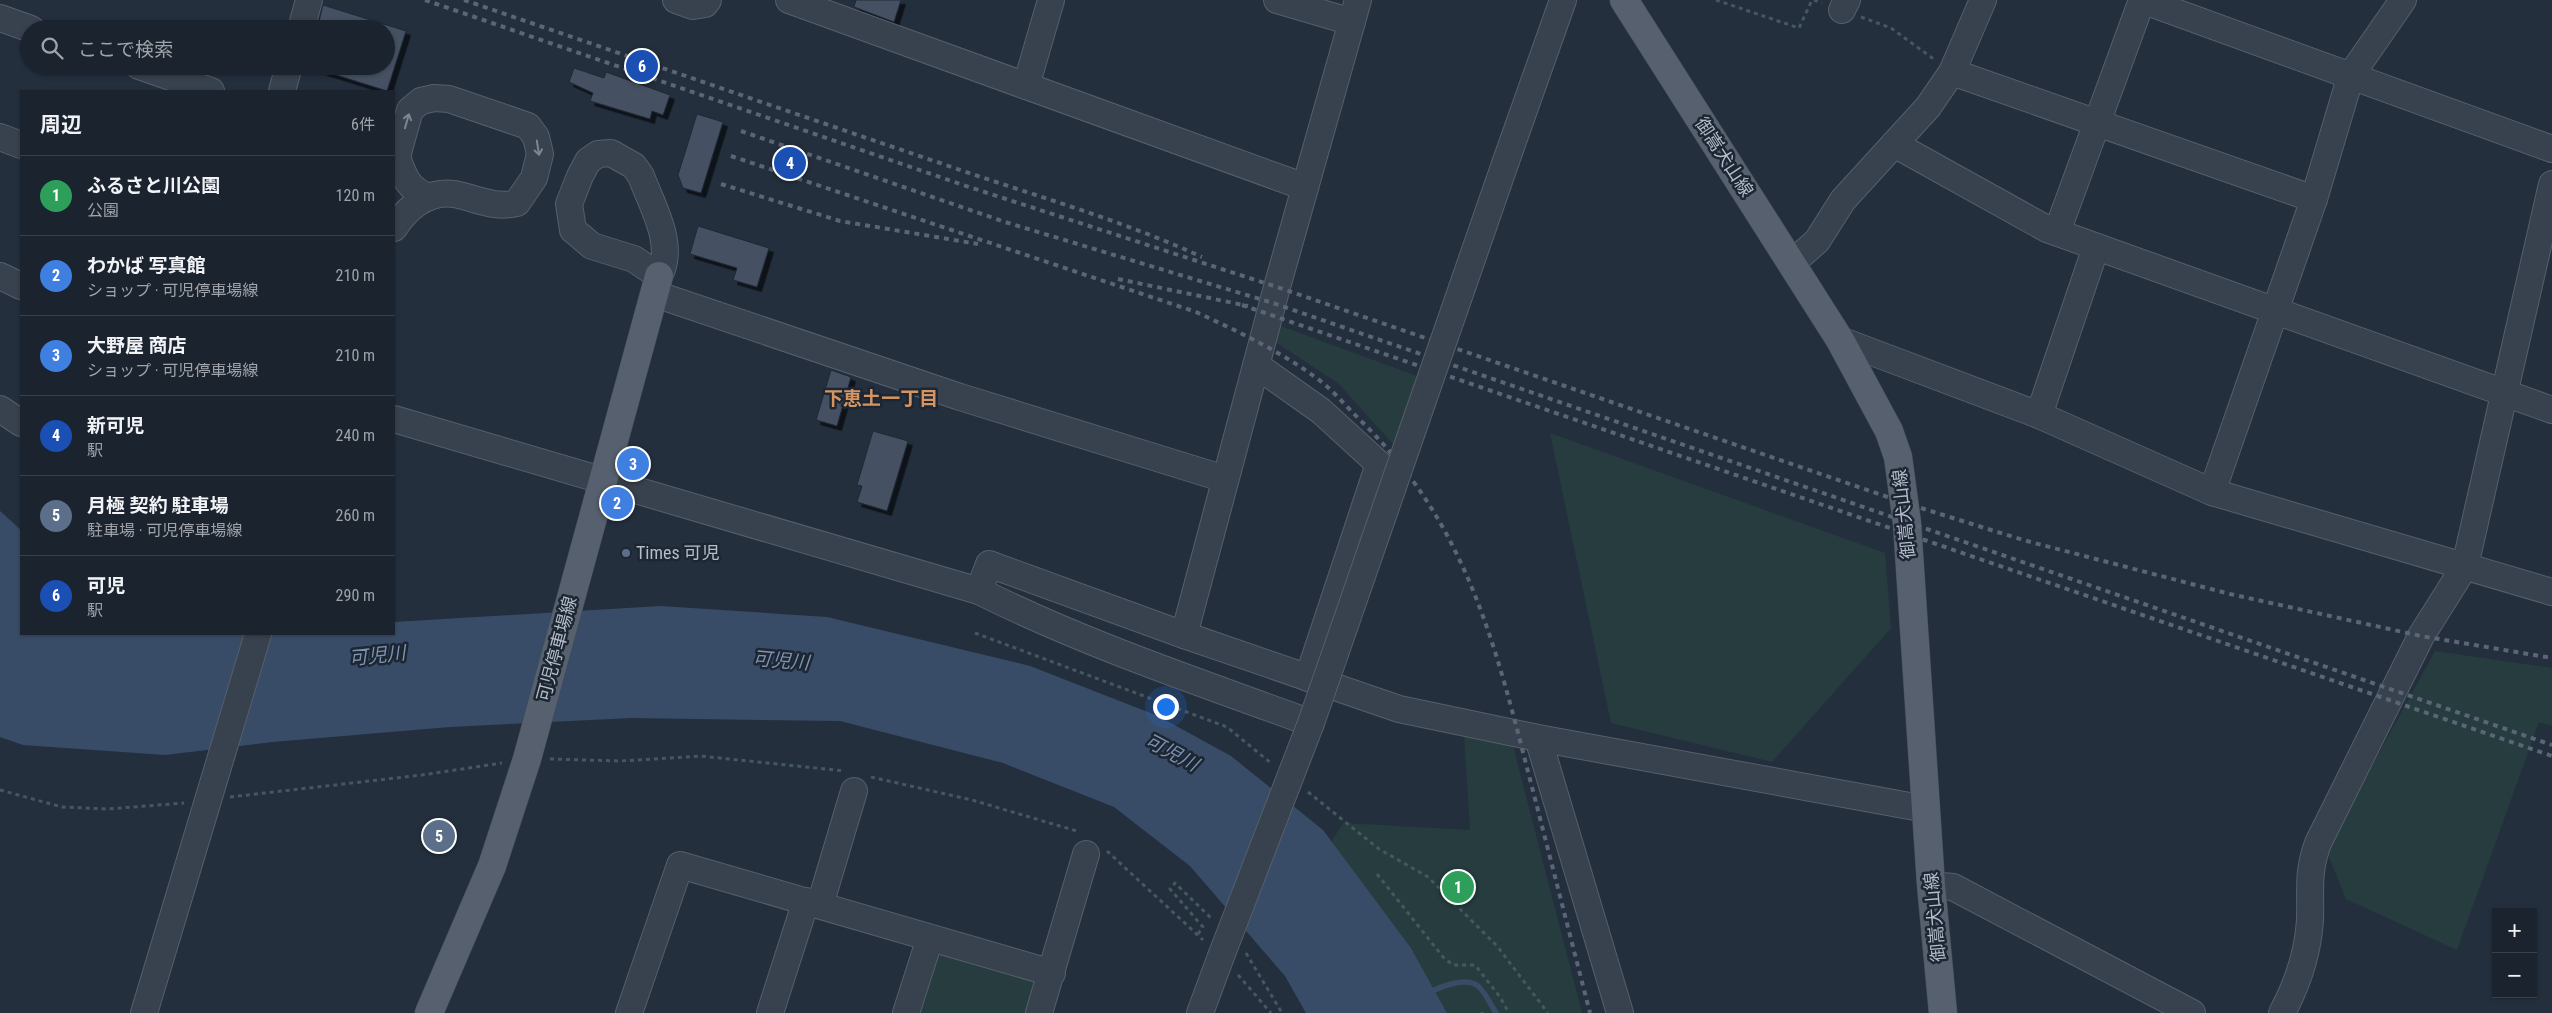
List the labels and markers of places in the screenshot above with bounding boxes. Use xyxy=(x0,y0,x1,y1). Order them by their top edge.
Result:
pin: 6 xyxy=(626,47,658,85)
pin: 4 xyxy=(774,144,806,182)
pin: 3 xyxy=(617,445,649,483)
pin: 2 xyxy=(601,484,633,522)
place label: Times 可児 xyxy=(636,542,720,563)
marker: Times 可児 xyxy=(620,547,632,559)
pin: 5 xyxy=(423,817,455,855)
pin: 1 xyxy=(1442,868,1474,906)

